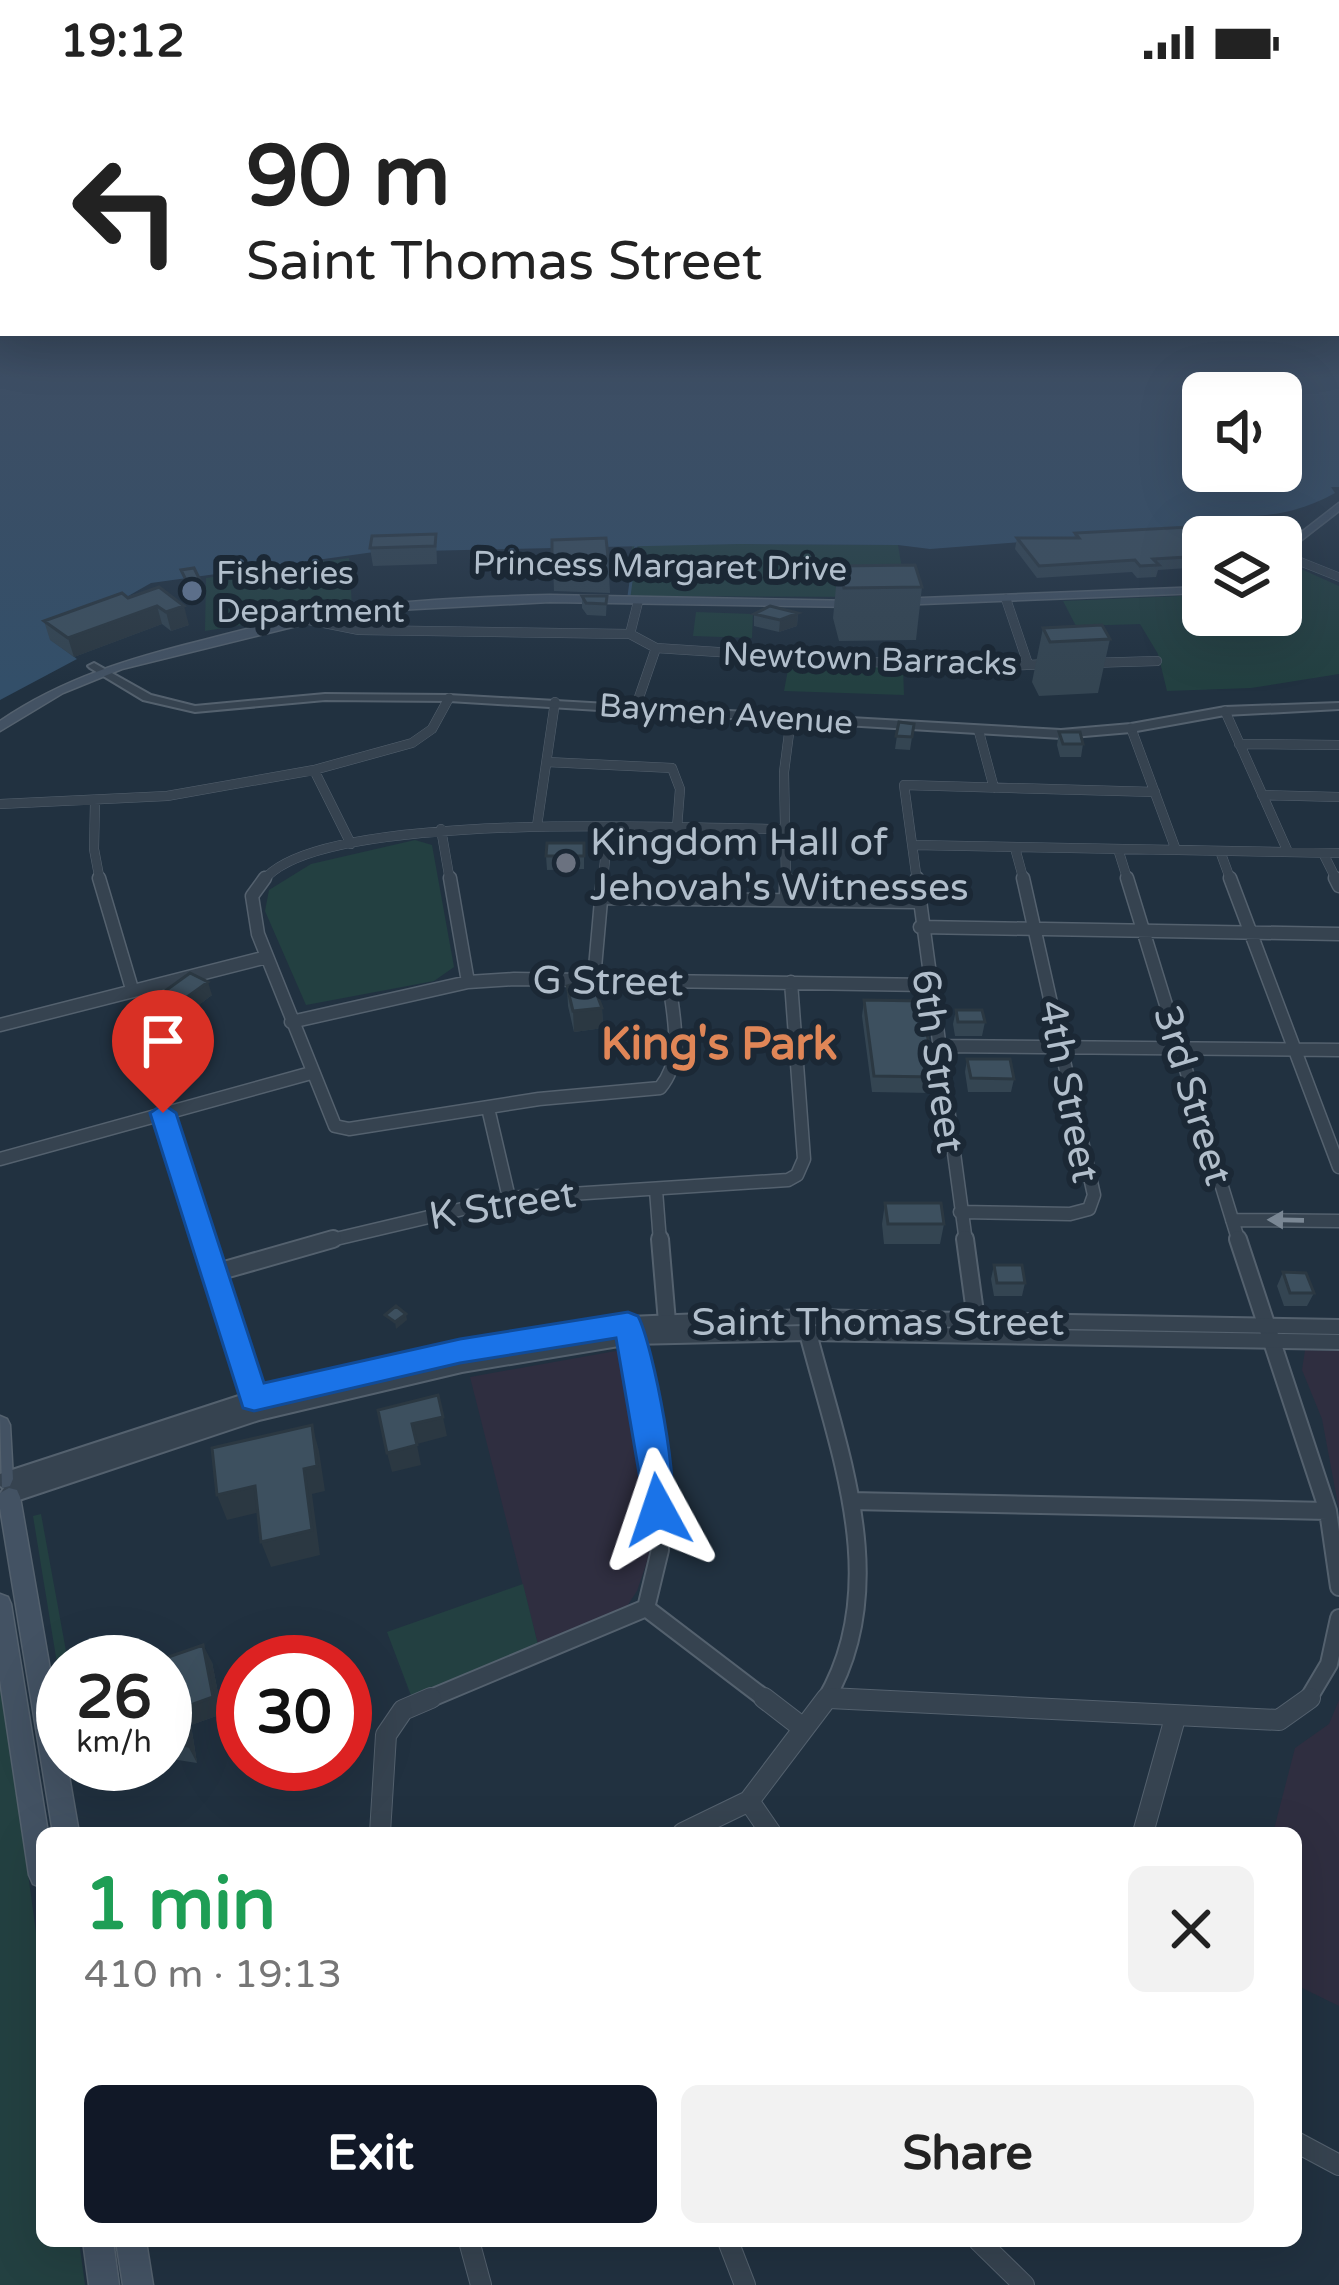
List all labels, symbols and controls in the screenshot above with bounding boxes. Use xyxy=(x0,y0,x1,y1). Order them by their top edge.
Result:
text: 19:12 xyxy=(60,15,185,69)
text: 90 m xyxy=(246,127,450,228)
icon: left xyxy=(48,132,204,288)
text: Saint Thomas Street xyxy=(246,229,762,294)
map controls xyxy=(1182,372,1302,636)
button: sound xyxy=(1182,372,1302,492)
button: layers xyxy=(1182,516,1302,636)
street label: Princess Margaret Drive xyxy=(472,544,848,589)
place label: Fisheries Department xyxy=(216,554,405,631)
marker: Fisheries Department xyxy=(179,578,205,604)
street label: Newtown Barracks xyxy=(722,635,1018,684)
street label: Baymen Avenue xyxy=(598,686,854,743)
place label: Kingdom Hall of Jehovah's Witnesses xyxy=(590,819,969,911)
marker: Kingdom Hall of Jehovah's Witnesses xyxy=(553,850,579,876)
street label: G Street xyxy=(532,957,684,1006)
street label: 6th Street xyxy=(901,966,974,1156)
pin xyxy=(112,990,214,1113)
street label: 4th Street xyxy=(1028,996,1109,1187)
street label: 3rd Street xyxy=(1143,1000,1242,1191)
icon: arrive xyxy=(130,1008,196,1074)
district label: King's Park xyxy=(601,1018,837,1072)
street label: K Street xyxy=(426,1171,579,1240)
one-way arrow xyxy=(1266,1211,1304,1230)
street label: Saint Thomas Street xyxy=(692,1299,1065,1346)
position arrow xyxy=(595,1447,721,1573)
speed limit sign: 30 xyxy=(216,1635,372,1791)
text: 26 xyxy=(76,1662,152,1734)
text: km/h xyxy=(76,1724,152,1761)
text: 1 min xyxy=(84,1862,276,1949)
button: close xyxy=(1128,1866,1254,1992)
text: 410 m · 19:13 xyxy=(84,1951,342,1998)
button: Exit xyxy=(84,2085,657,2223)
button: Share xyxy=(681,2085,1254,2223)

